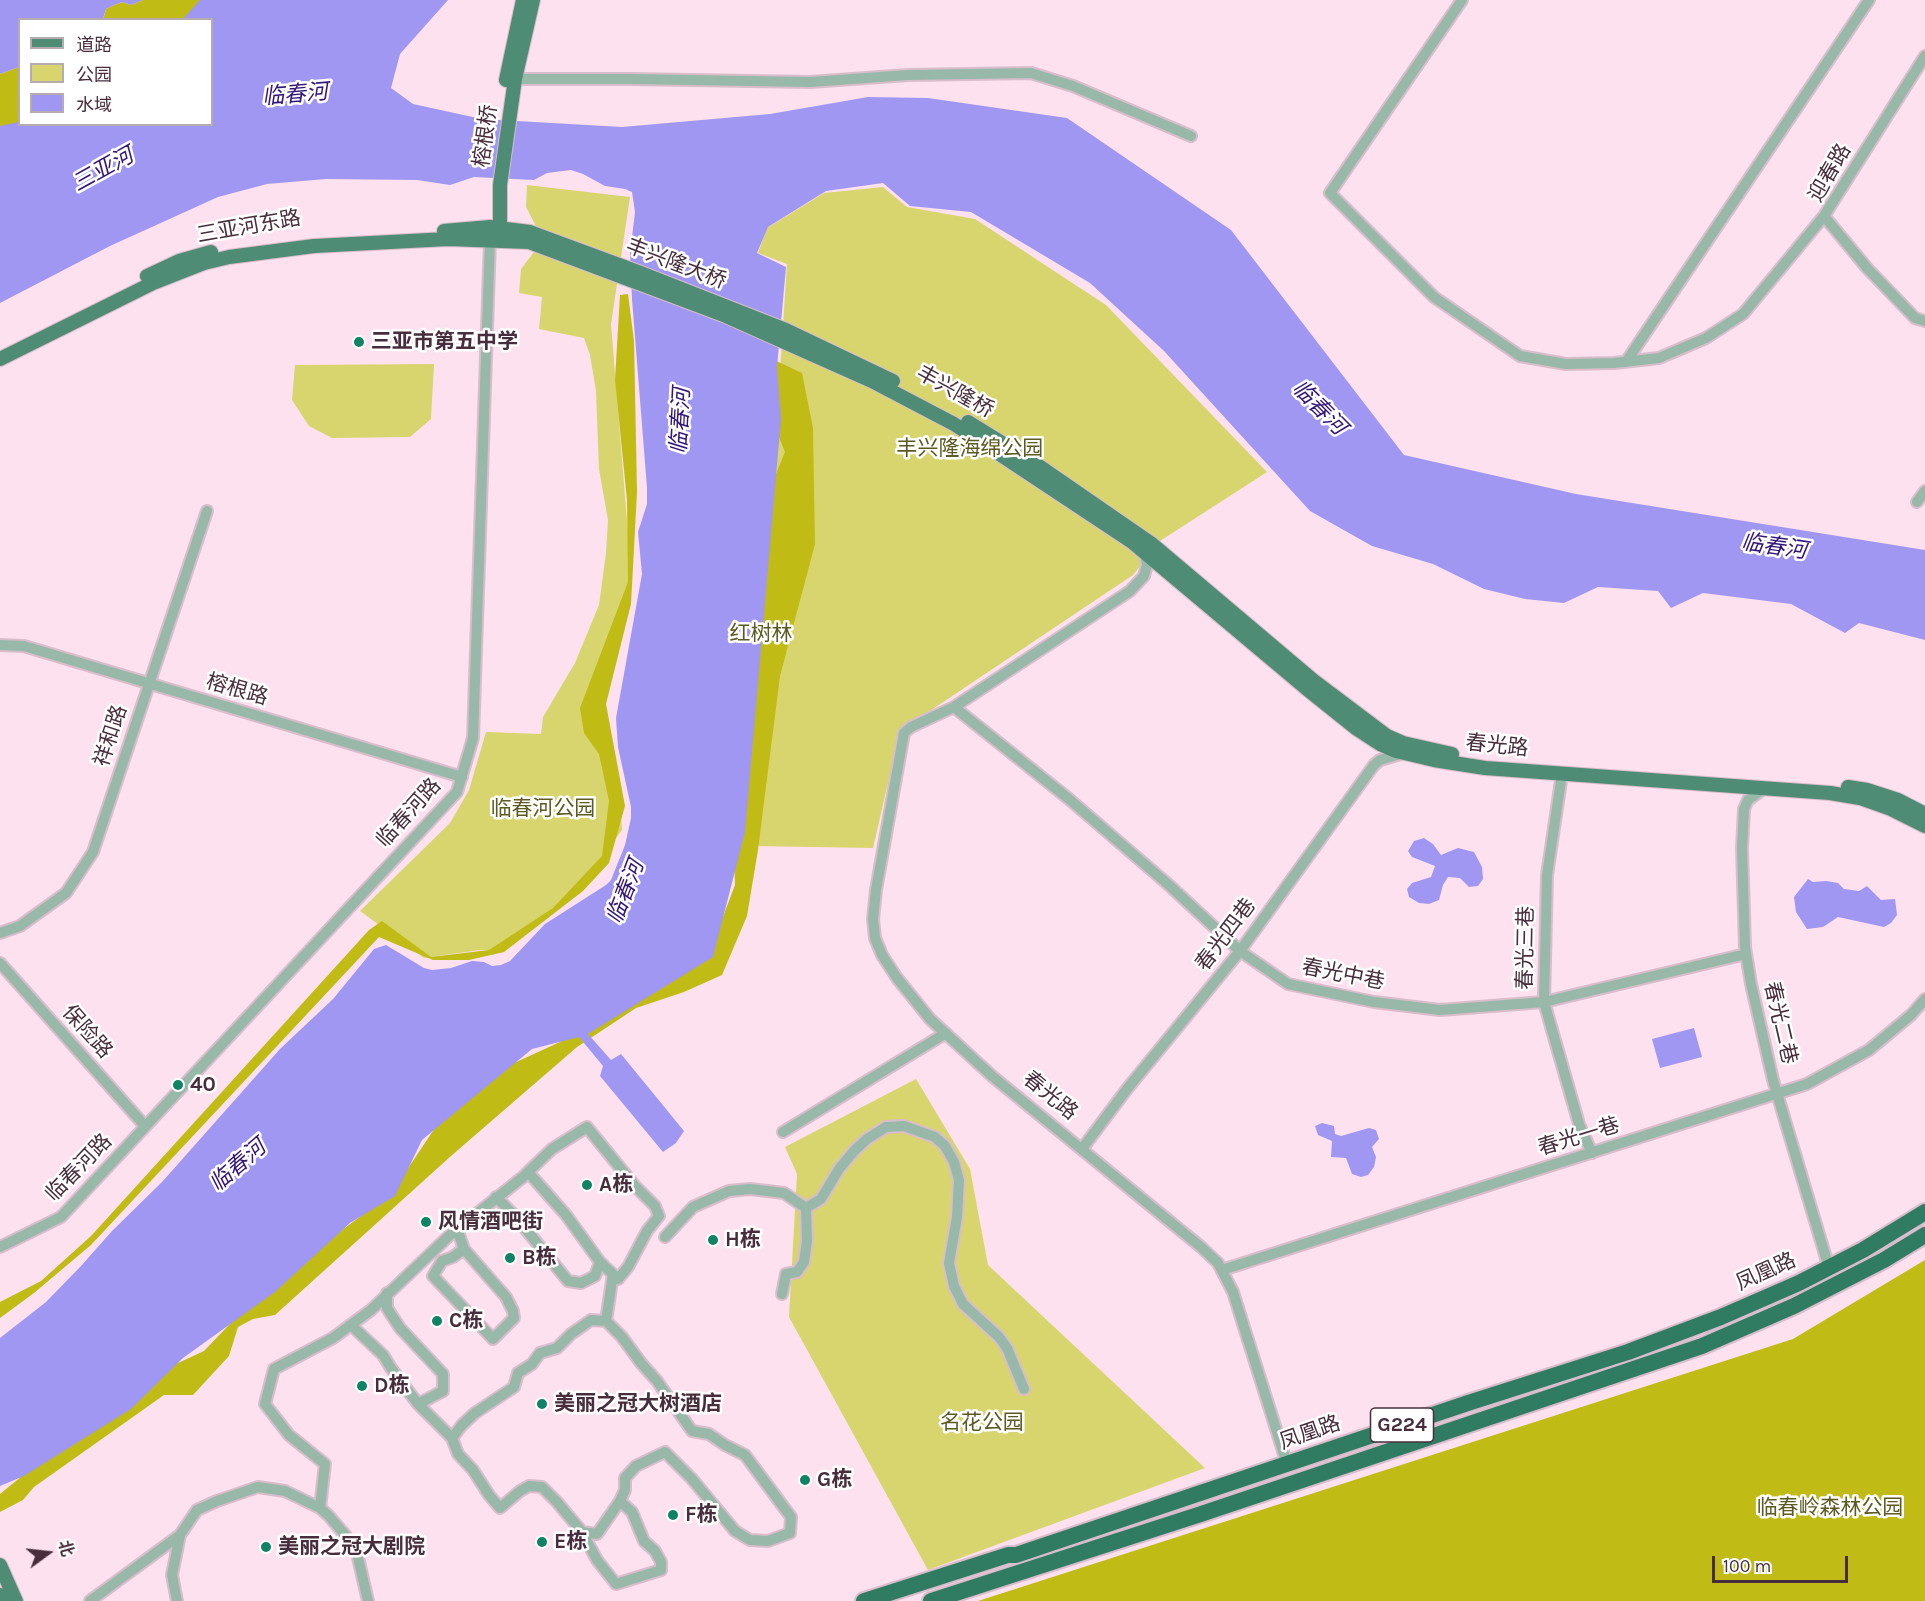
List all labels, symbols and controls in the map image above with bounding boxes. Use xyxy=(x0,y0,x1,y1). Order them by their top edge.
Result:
legend xyxy=(18,18,213,126)
text: 道路 xyxy=(76,34,112,56)
text: 公园 xyxy=(76,64,112,86)
water label: 临春河 xyxy=(261,79,329,111)
text: 水域 xyxy=(76,94,112,116)
street label: 榕根桥 xyxy=(469,103,503,169)
street label: 迎春路 xyxy=(1803,139,1857,207)
water label: 三亚河 xyxy=(68,142,138,198)
street label: 三亚河东路 xyxy=(195,205,303,249)
street label: 丰兴隆大桥 xyxy=(622,233,730,295)
place label: 三亚市第五中学 xyxy=(371,329,518,355)
marker: 三亚市第五中学 xyxy=(352,335,366,349)
street label: 丰兴隆桥 xyxy=(912,361,998,423)
water label: 临春河 xyxy=(1286,375,1352,441)
water label: 临春河 xyxy=(666,387,696,455)
park label: 丰兴隆海绵公园 xyxy=(897,436,1043,462)
water label: 临春河 xyxy=(1739,529,1809,565)
park label: 红树林 xyxy=(730,621,792,647)
street label: 榕根路 xyxy=(203,669,271,711)
street label: 祥和路 xyxy=(89,702,133,770)
street label: 春光路 xyxy=(1464,730,1530,762)
street label: 临春河路 xyxy=(372,773,446,853)
park label: 临春河公园 xyxy=(491,796,595,822)
water label: 临春河 xyxy=(602,856,650,928)
street label: 春光四巷 xyxy=(1191,894,1261,976)
street label: 春光三巷 xyxy=(1513,906,1539,990)
street label: 春光中巷 xyxy=(1299,955,1387,995)
street label: 春光二巷 xyxy=(1758,979,1802,1067)
street label: 保险路 xyxy=(57,1000,117,1064)
street label: 春光路 xyxy=(1018,1066,1082,1126)
place label: 40 xyxy=(190,1072,216,1098)
marker: 40 xyxy=(171,1078,185,1092)
street label: 春光一巷 xyxy=(1535,1113,1623,1161)
street label: 临春河路 xyxy=(41,1129,117,1207)
water label: 临春河 xyxy=(204,1134,272,1198)
place label: A栋 xyxy=(599,1172,633,1198)
marker: A栋 xyxy=(580,1178,594,1192)
place label: 风情酒吧街 xyxy=(438,1209,543,1235)
marker: 风情酒吧街 xyxy=(419,1215,433,1229)
place label: H栋 xyxy=(725,1227,761,1253)
marker: H栋 xyxy=(706,1233,720,1247)
place label: B栋 xyxy=(522,1245,557,1271)
street label: 凤凰路 xyxy=(1732,1248,1800,1296)
marker: B栋 xyxy=(503,1251,517,1265)
place label: C栋 xyxy=(449,1308,483,1334)
marker: C栋 xyxy=(430,1314,444,1328)
place label: D栋 xyxy=(374,1373,409,1399)
marker: D栋 xyxy=(355,1379,369,1393)
place label: 美丽之冠大树酒店 xyxy=(554,1391,722,1417)
marker: 美丽之冠大树酒店 xyxy=(535,1397,549,1411)
road number: G224 xyxy=(1370,1408,1434,1442)
park label: 名花公园 xyxy=(940,1410,1024,1436)
street label: 凤凰路 xyxy=(1276,1411,1344,1455)
place label: G栋 xyxy=(817,1467,852,1493)
marker: G栋 xyxy=(798,1473,812,1487)
park label: 临春岭森林公园 xyxy=(1757,1495,1903,1521)
place label: F栋 xyxy=(685,1502,717,1528)
marker: F栋 xyxy=(666,1508,680,1522)
north arrow xyxy=(18,1523,78,1583)
place label: E栋 xyxy=(554,1529,587,1555)
place label: 美丽之冠大剧院 xyxy=(278,1534,425,1560)
marker: E栋 xyxy=(535,1535,549,1549)
text: 北 xyxy=(55,1538,77,1558)
marker: 美丽之冠大剧院 xyxy=(259,1540,273,1554)
scale bar xyxy=(1715,1544,1852,1582)
text: 100 m xyxy=(1723,1555,1771,1577)

